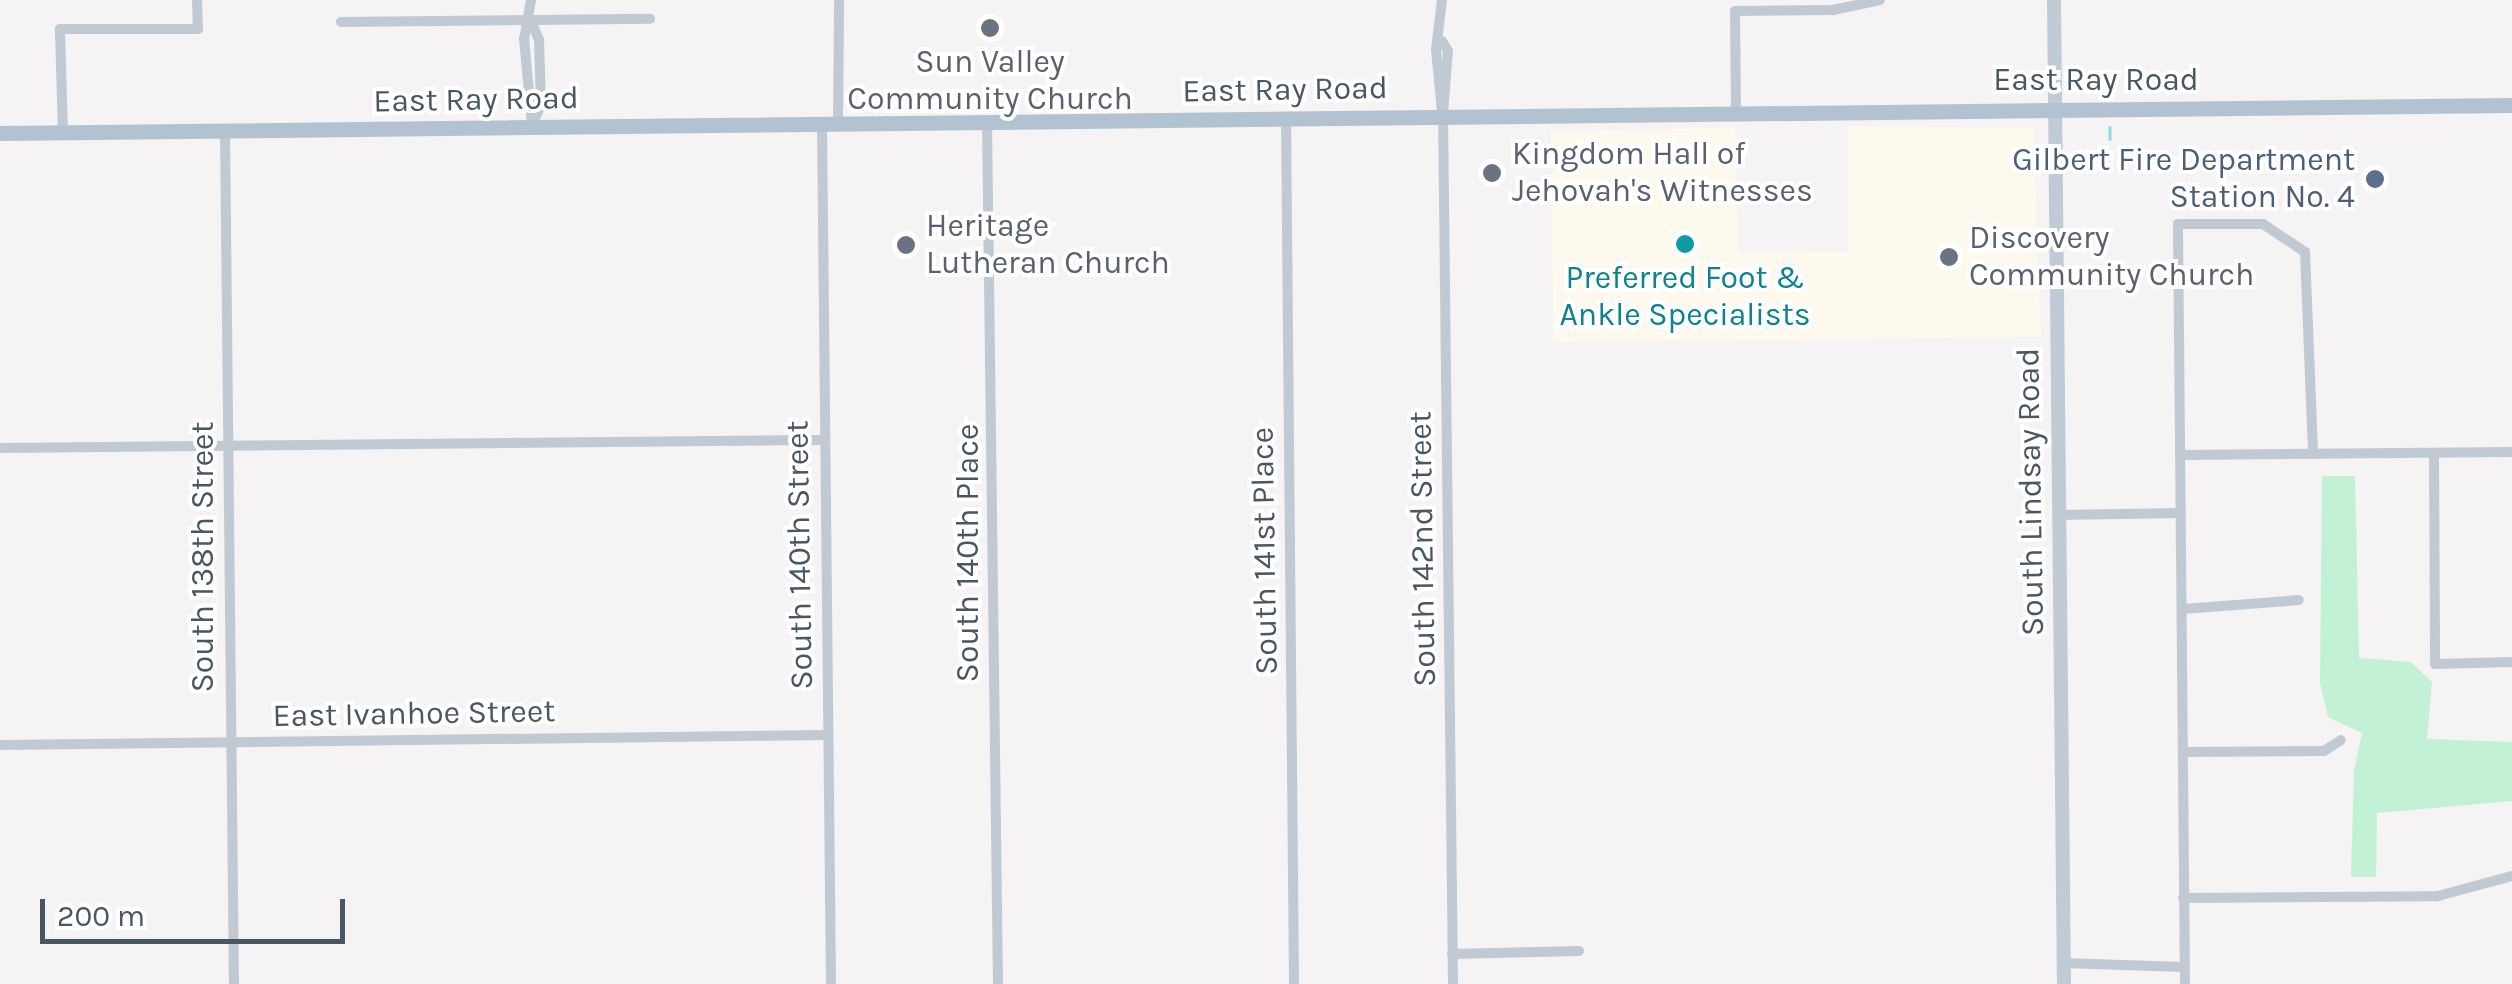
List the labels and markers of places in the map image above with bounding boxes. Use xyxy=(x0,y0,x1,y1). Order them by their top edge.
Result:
marker: Sun Valley Community Church xyxy=(979,17,1001,39)
place label: Sun Valley Community Church xyxy=(847,44,1133,119)
place label: Kingdom Hall of Jehovah's Witnesses xyxy=(1512,136,1813,211)
place label: Gilbert Fire Department Station No. 4 xyxy=(2012,142,2355,217)
marker: Kingdom Hall of Jehovah's Witnesses xyxy=(1481,162,1503,184)
marker: Gilbert Fire Department Station No. 4 xyxy=(2364,168,2386,190)
place label: Heritage Lutheran Church xyxy=(926,208,1170,283)
place label: Discovery Community Church xyxy=(1969,220,2254,295)
marker: Preferred Foot & Ankle Specialists xyxy=(1674,233,1696,255)
marker: Heritage Lutheran Church xyxy=(895,234,917,256)
marker: Discovery Community Church xyxy=(1938,246,1960,268)
place label: Preferred Foot & Ankle Specialists xyxy=(1559,260,1811,335)

